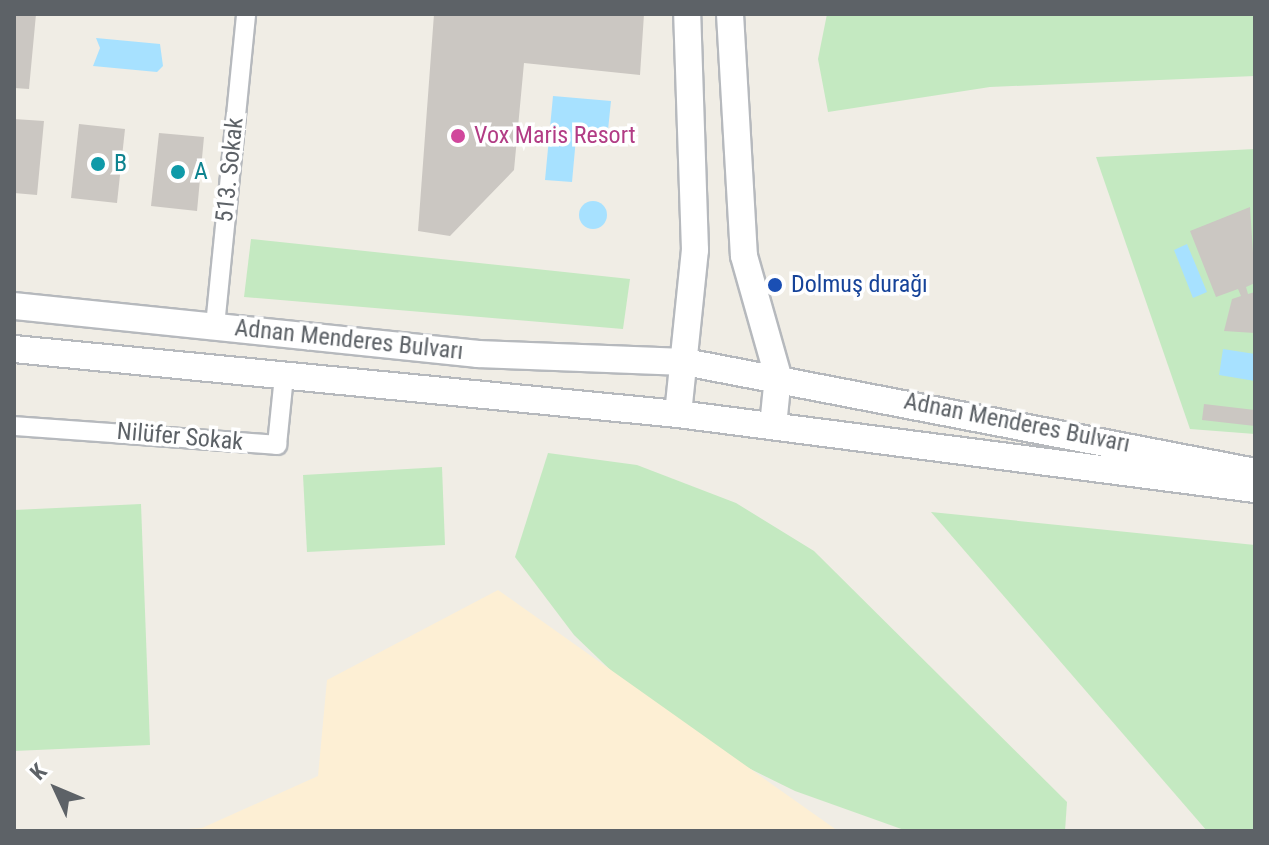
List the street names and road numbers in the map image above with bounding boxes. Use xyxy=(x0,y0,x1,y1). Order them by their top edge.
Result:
street label: 513. Sokak xyxy=(210,116,250,224)
street label: Adnan Menderes Bulvarı xyxy=(233,314,465,366)
street label: Adnan Menderes Bulvarı xyxy=(902,387,1132,459)
street label: Nilüfer Sokak xyxy=(116,417,244,457)

